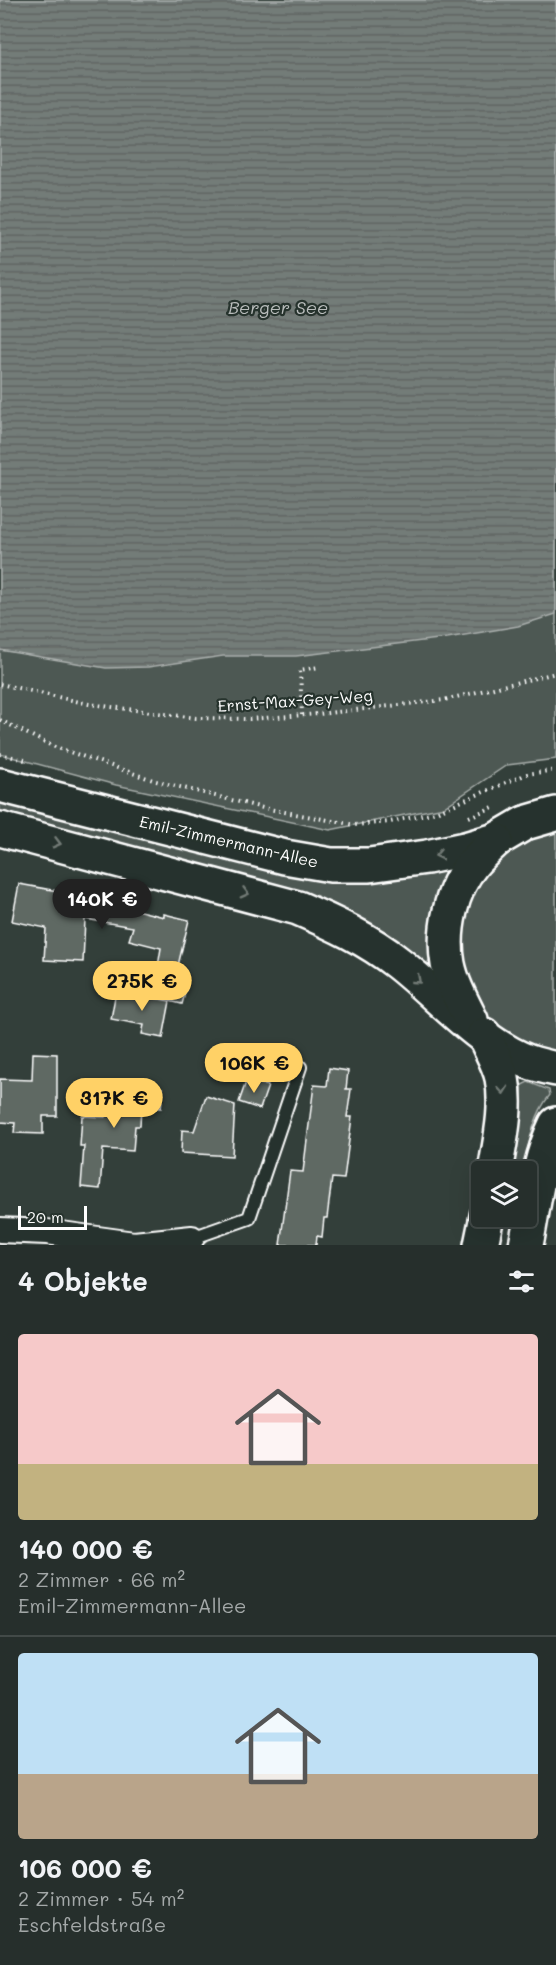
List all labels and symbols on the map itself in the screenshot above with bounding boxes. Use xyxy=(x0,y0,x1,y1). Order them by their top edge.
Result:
water label: Berger See xyxy=(228,295,328,319)
street label: Ernst-Max-Gey-Weg xyxy=(217,684,373,716)
street label: Emil-Zimmermann-Allee xyxy=(138,810,320,872)
one-way arrow xyxy=(51,836,61,849)
one-way arrow xyxy=(434,848,444,861)
pin: 140K € xyxy=(53,879,151,930)
one-way arrow xyxy=(239,886,250,898)
pin: 275K € xyxy=(93,961,191,1012)
one-way arrow xyxy=(410,973,421,984)
pin: 106K € xyxy=(205,1043,303,1094)
pin: 317K € xyxy=(65,1078,163,1129)
one-way arrow xyxy=(496,1085,509,1094)
scale bar xyxy=(18,1203,87,1230)

